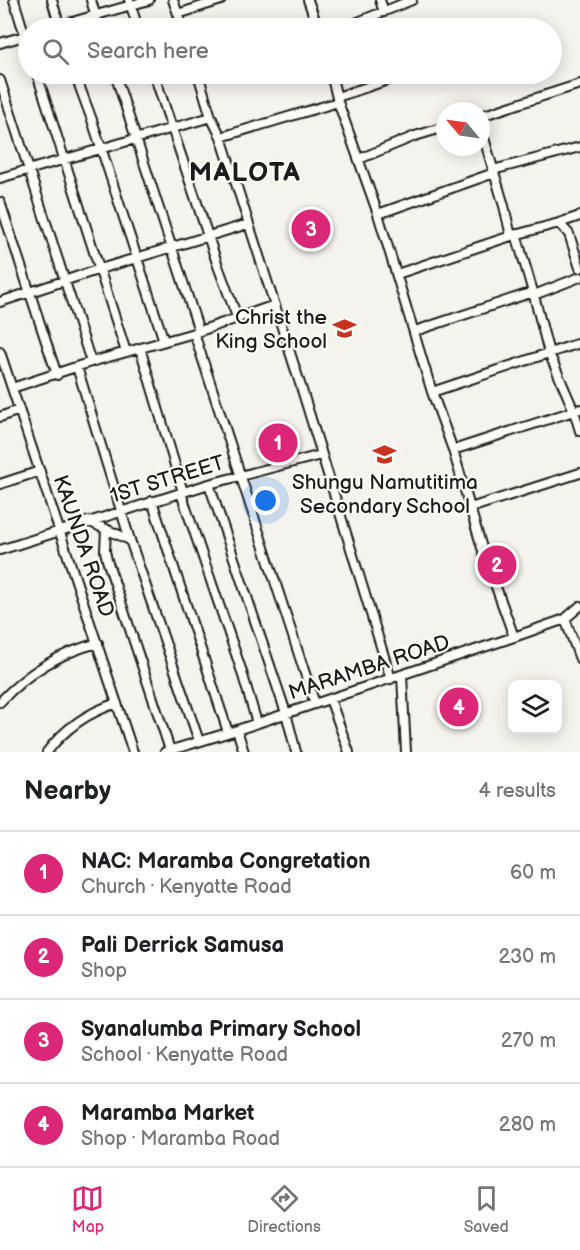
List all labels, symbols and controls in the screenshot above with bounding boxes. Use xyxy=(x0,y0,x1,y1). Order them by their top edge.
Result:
search box xyxy=(18,18,562,84)
icon: search xyxy=(39,35,72,68)
text: Search here xyxy=(87,38,209,65)
north arrow xyxy=(436,102,490,156)
district label: MALOTA xyxy=(189,157,301,189)
pin: 3 xyxy=(292,206,330,252)
place label: Christ the King School xyxy=(215,305,327,354)
school or university icon: Christ the King School xyxy=(332,316,358,342)
pin: 1 xyxy=(258,420,298,466)
school or university icon: Shungu Namutitima Secondary School xyxy=(372,441,398,467)
street label: 1ST STREET xyxy=(107,450,228,509)
place label: Shungu Namutitima Secondary School xyxy=(292,470,478,519)
street label: KAUNDA ROAD xyxy=(48,472,120,621)
your location xyxy=(251,486,280,515)
pin: 2 xyxy=(478,542,516,588)
street label: MARAMBA ROAD xyxy=(285,630,453,705)
map controls xyxy=(508,680,562,734)
button: layers xyxy=(508,680,562,734)
pin: 4 xyxy=(440,684,478,730)
text: Nearby xyxy=(24,776,111,807)
text: 4 results xyxy=(478,779,556,803)
text: NAC: Maramba Congretation xyxy=(81,848,371,875)
text: 1 xyxy=(39,861,48,885)
text: 60 m xyxy=(510,861,556,885)
text: Church · Kenyatte Road xyxy=(81,875,292,899)
text: Pali Derrick Samusa xyxy=(81,932,284,959)
text: 2 xyxy=(38,945,49,969)
text: 230 m xyxy=(499,945,556,969)
text: Shop xyxy=(81,959,127,983)
text: Syanalumba Primary School xyxy=(81,1016,361,1043)
text: 3 xyxy=(38,1029,49,1053)
text: 270 m xyxy=(501,1029,556,1053)
text: School · Kenyatte Road xyxy=(81,1043,288,1067)
text: Maramba Market xyxy=(81,1100,254,1127)
text: 4 xyxy=(38,1113,49,1137)
text: 280 m xyxy=(499,1113,556,1137)
text: Shop · Maramba Road xyxy=(81,1127,280,1151)
tab: Map xyxy=(71,1182,104,1237)
tab: Directions xyxy=(247,1182,321,1237)
tab: Saved xyxy=(464,1182,509,1237)

